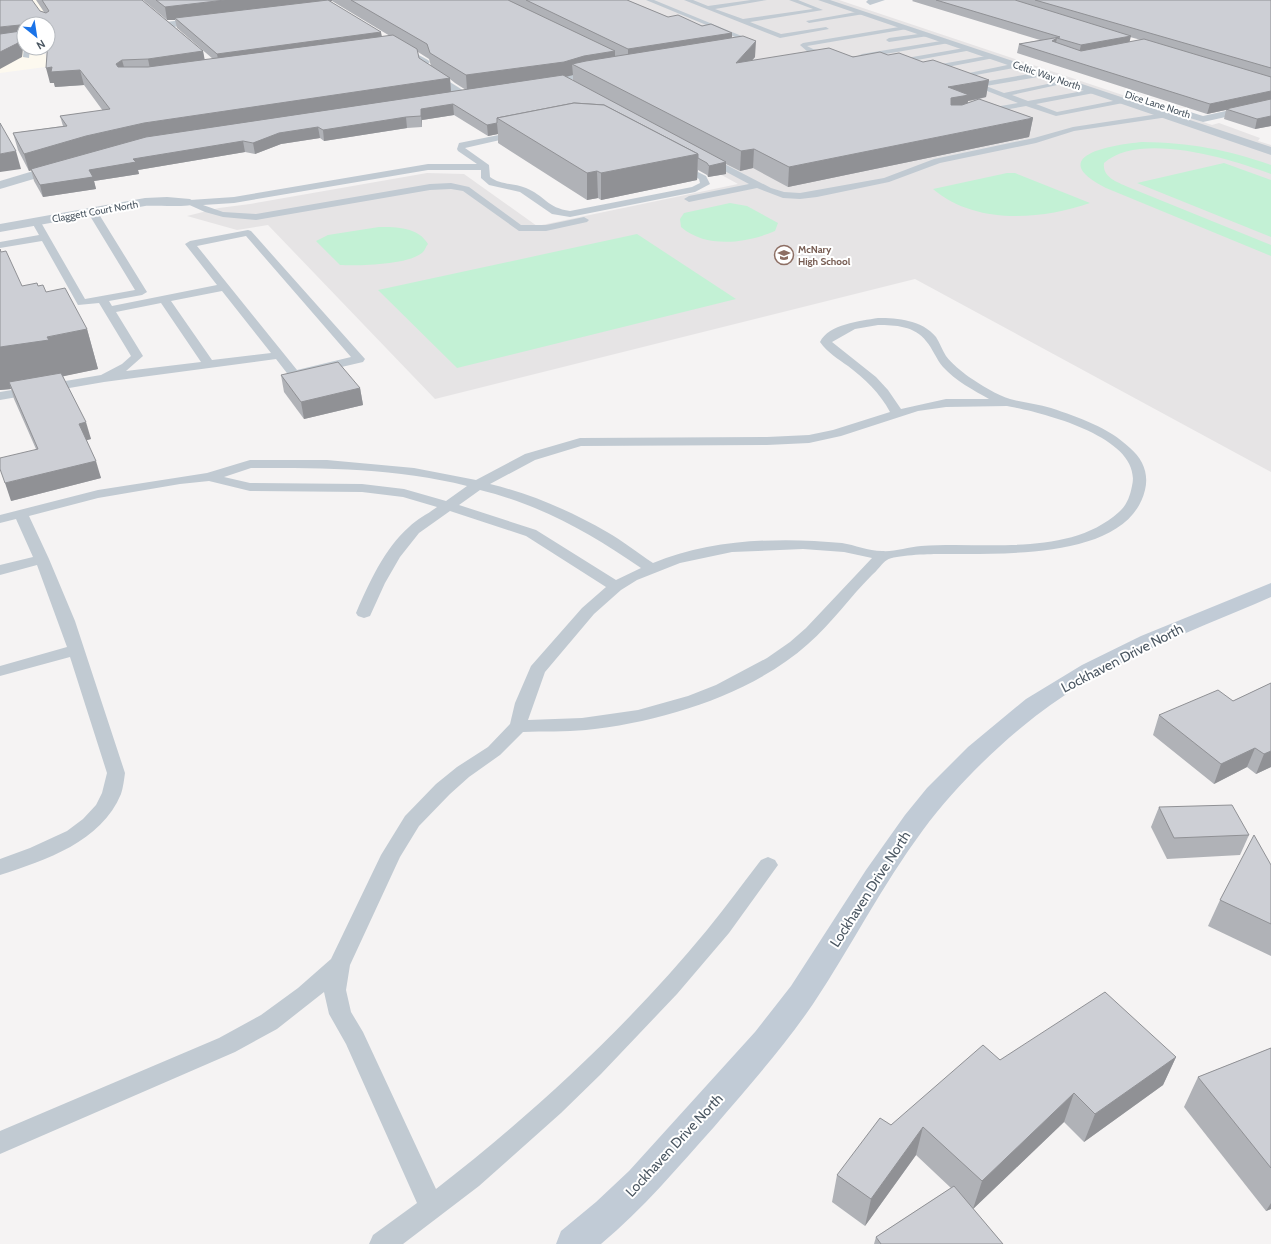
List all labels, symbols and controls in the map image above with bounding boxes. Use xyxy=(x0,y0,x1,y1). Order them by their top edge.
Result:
north arrow xyxy=(16,16,56,56)
text: N xyxy=(34,37,48,53)
street label: Celtic Way North xyxy=(1011,58,1083,93)
street label: Dice Lane North xyxy=(1123,88,1192,121)
street label: Claggett Court North xyxy=(51,198,139,225)
place label: McNary High School xyxy=(798,243,851,268)
school or university icon: McNary High School xyxy=(773,244,795,266)
street label: Lockhaven Drive North xyxy=(1058,619,1186,697)
street label: Lockhaven Drive North xyxy=(826,828,914,950)
street label: Lockhaven Drive North xyxy=(621,1090,727,1200)

